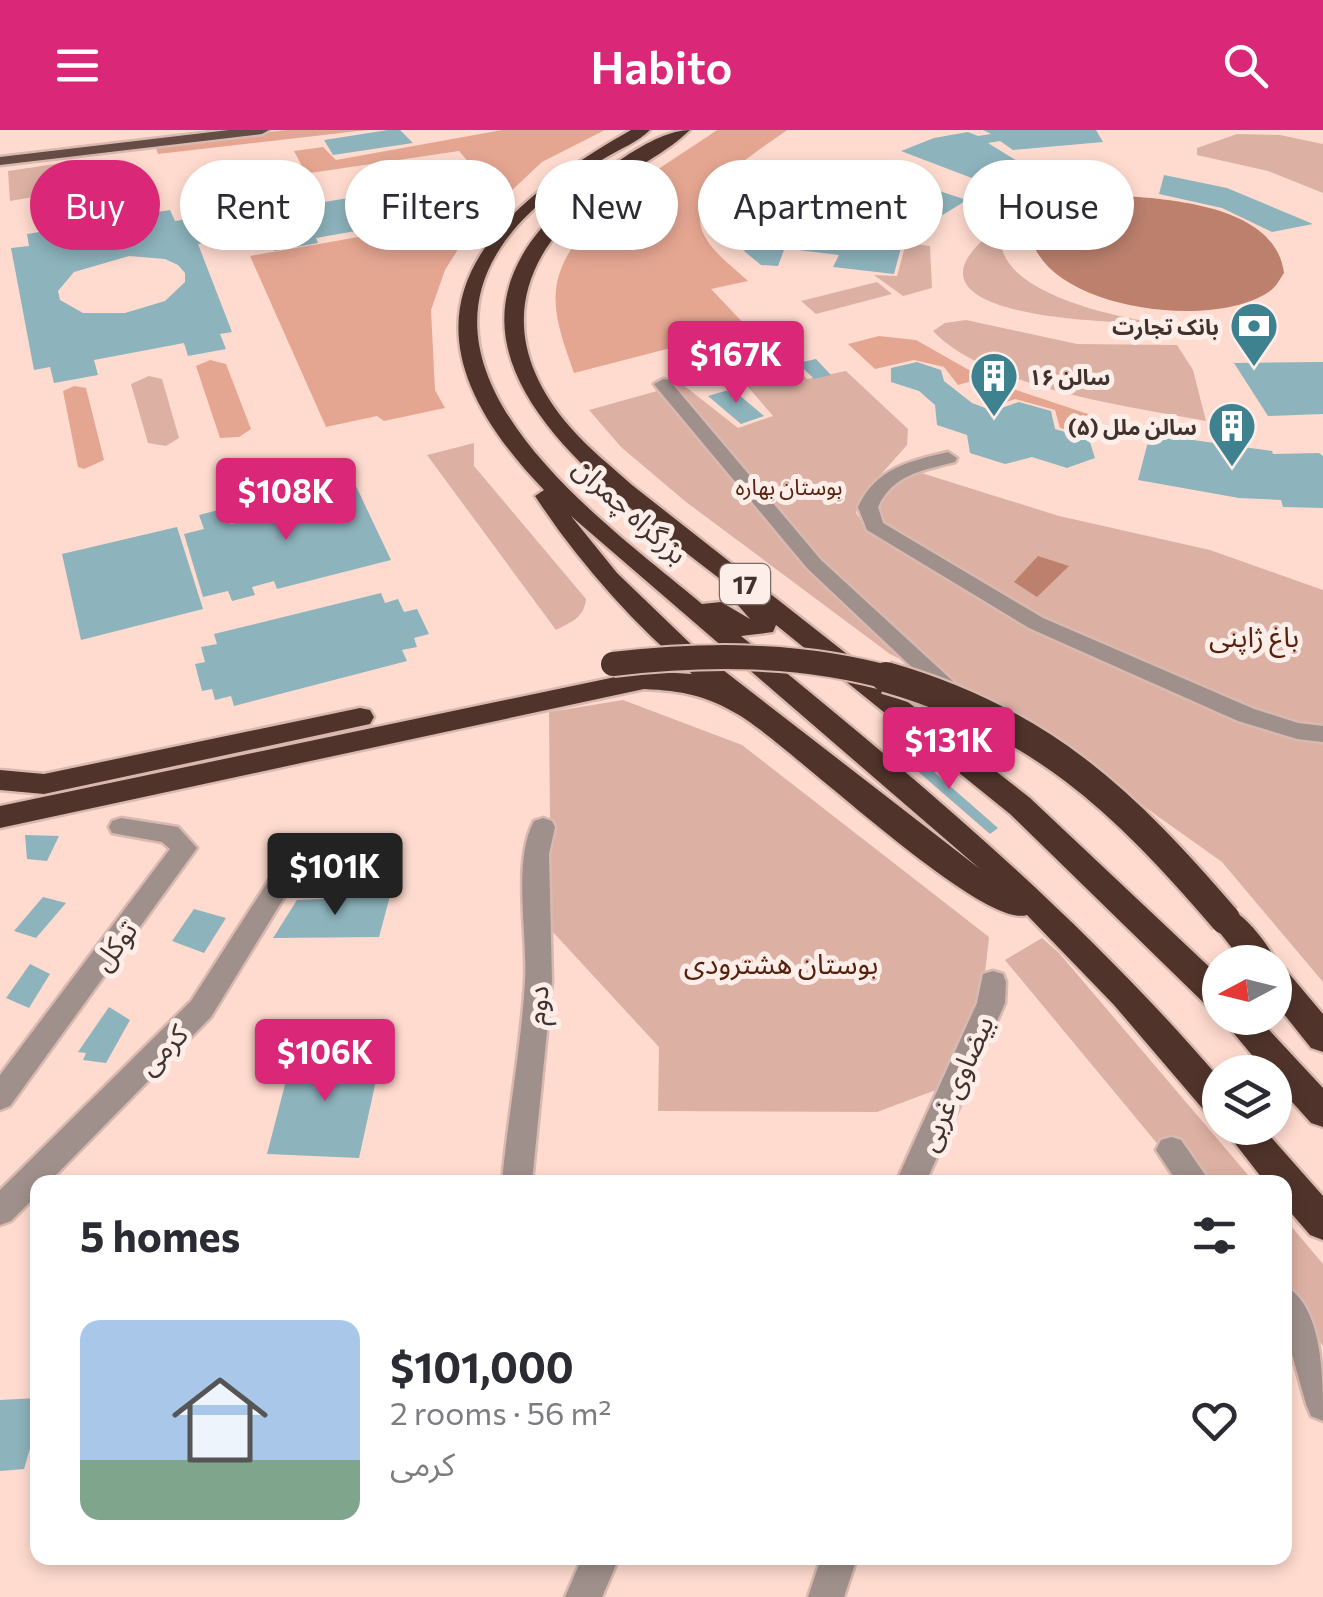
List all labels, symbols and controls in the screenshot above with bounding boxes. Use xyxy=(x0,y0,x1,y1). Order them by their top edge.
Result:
icon: menu xyxy=(50,38,105,93)
text: Habito xyxy=(591,38,732,93)
icon: search xyxy=(1218,38,1273,93)
chip: Buy xyxy=(30,160,160,250)
chip: Rent xyxy=(180,160,325,250)
chip: Filters xyxy=(345,160,515,250)
chip: New xyxy=(535,160,678,250)
chip: Apartment xyxy=(698,160,943,250)
chip: House xyxy=(963,160,1134,250)
bank icon: بانک تجارت xyxy=(1228,300,1280,368)
place label: بانک تجارت xyxy=(1112,313,1219,341)
pin: $167K xyxy=(666,321,806,406)
text: $167K xyxy=(690,333,782,373)
building icon: سالن ۱۶ xyxy=(968,350,1020,418)
place label: سالن ۱۶ xyxy=(1029,363,1111,390)
building icon: (۵) سالن ملل xyxy=(1206,400,1258,468)
place label: (۵) سالن ملل xyxy=(1068,413,1197,440)
street label: بزرگراه چمران xyxy=(565,450,695,572)
pin: $108K xyxy=(216,458,356,543)
text: $108K xyxy=(238,470,334,510)
park label: بوستان بهاره xyxy=(735,473,843,501)
road number: 17 xyxy=(720,564,770,604)
park label: باغ ژاپنی xyxy=(1209,619,1299,658)
pin: $131K xyxy=(879,707,1019,792)
text: $131K xyxy=(905,719,993,759)
pin: $101K xyxy=(265,833,405,918)
text: $101K xyxy=(290,845,380,885)
street label: توکل xyxy=(84,913,144,977)
north arrow xyxy=(1202,945,1292,1035)
map controls xyxy=(1202,945,1292,1145)
park label: بوستان هشترودی xyxy=(684,946,878,981)
street label: دوم xyxy=(517,984,560,1027)
street label: بیضاوی غربی xyxy=(910,1010,1001,1156)
street label: کرمی xyxy=(130,1016,195,1082)
pin: $106K xyxy=(255,1019,395,1104)
text: $106K xyxy=(277,1031,373,1071)
button: layers xyxy=(1202,1055,1292,1145)
icon: filters xyxy=(1187,1208,1242,1263)
text: 5 homes xyxy=(80,1209,240,1261)
text: $101,000 xyxy=(390,1340,574,1392)
icon: home xyxy=(160,1360,280,1480)
text: 2 rooms · 56 m² xyxy=(390,1392,611,1432)
icon: heart xyxy=(1187,1393,1242,1448)
text: کرمی xyxy=(390,1443,455,1483)

